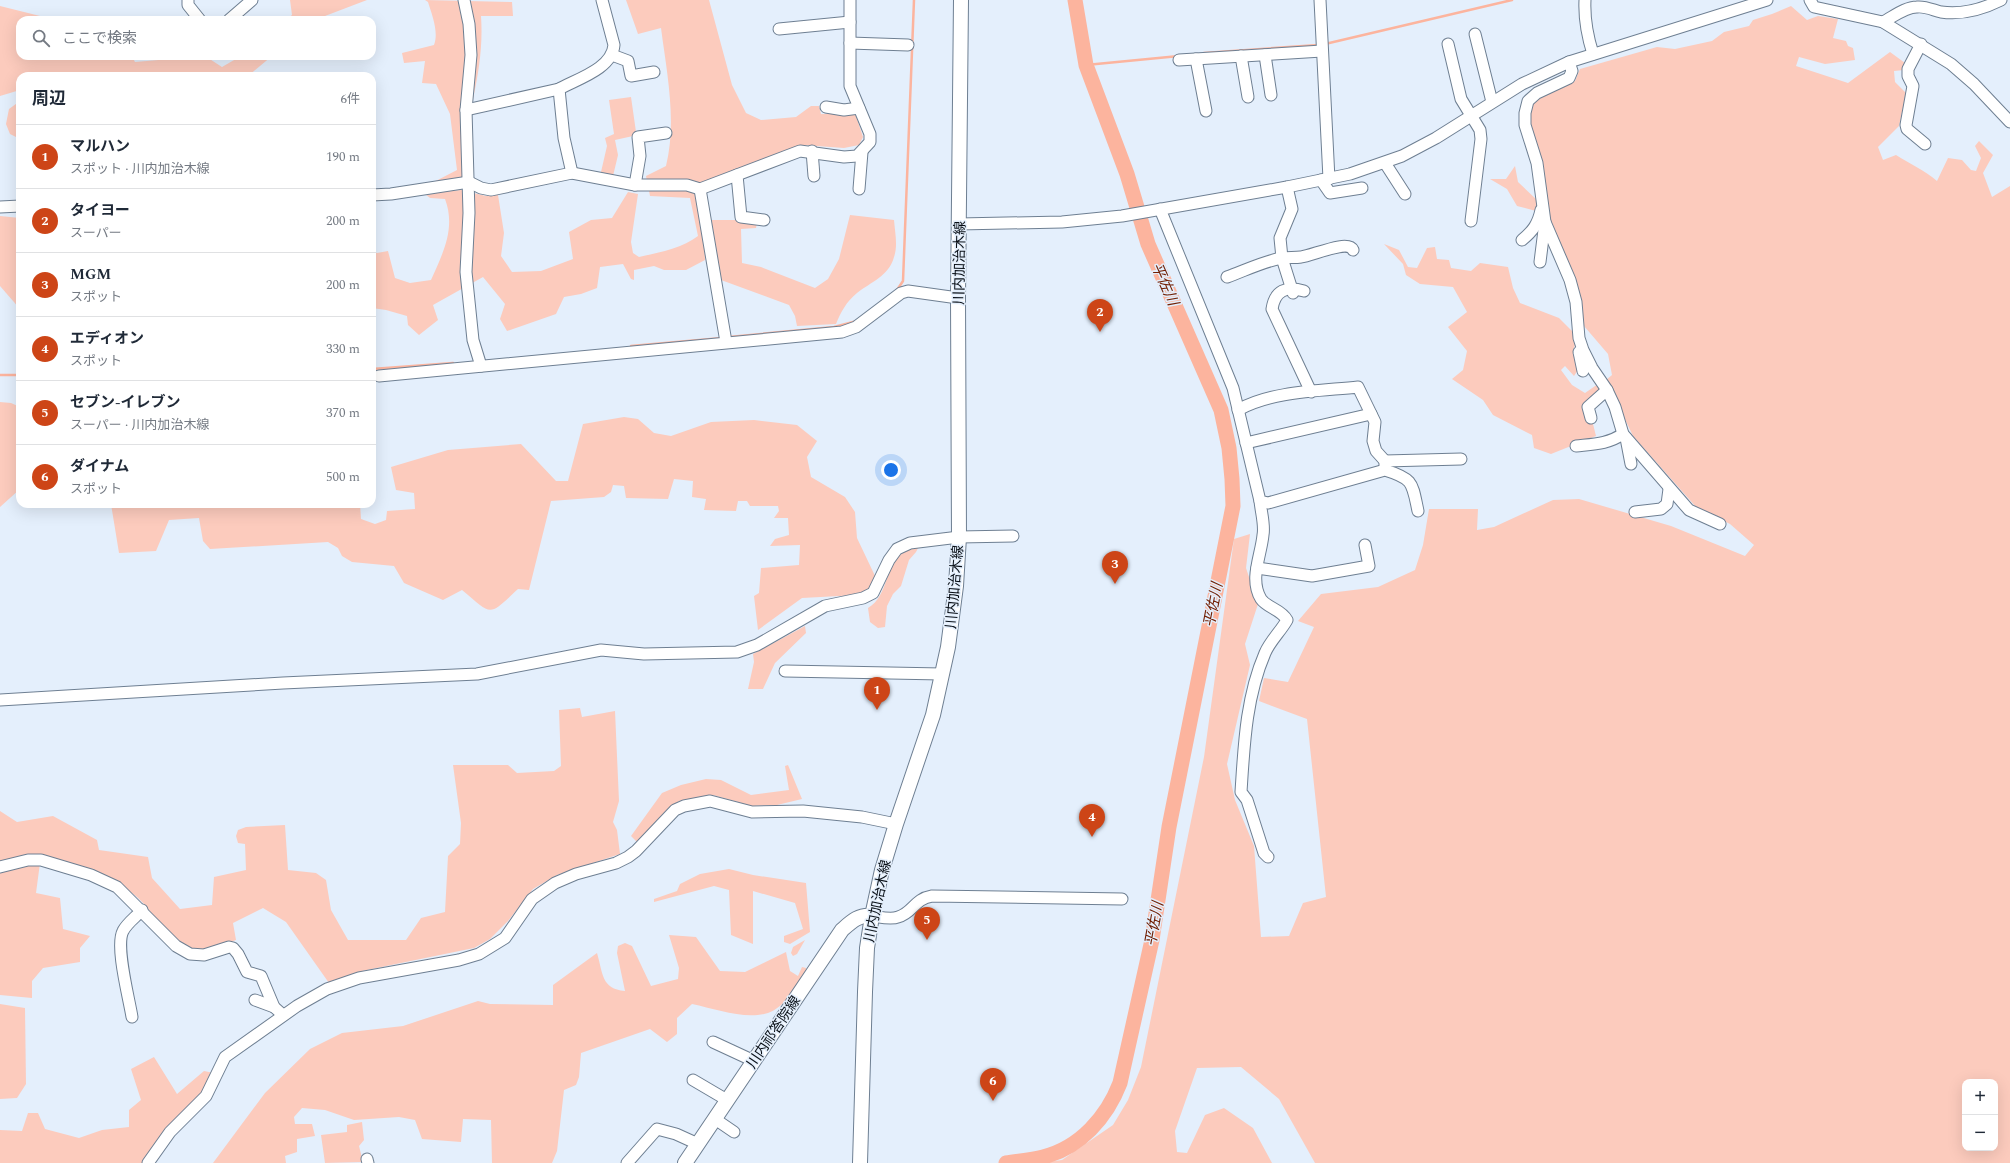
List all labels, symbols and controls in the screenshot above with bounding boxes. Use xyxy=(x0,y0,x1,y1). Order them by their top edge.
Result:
search box xyxy=(16,16,376,60)
icon: search xyxy=(30,27,52,49)
text: ここで検索 xyxy=(62,27,137,50)
text: 周辺 xyxy=(32,86,66,112)
text: 6件 xyxy=(340,89,360,109)
text: マルハン xyxy=(70,135,130,158)
text: 1 xyxy=(41,147,49,167)
text: 190 m xyxy=(326,147,360,167)
text: スポット · 川内加治木線 xyxy=(70,159,210,179)
text: タイヨー xyxy=(70,199,130,222)
text: 2 xyxy=(41,211,49,231)
text: 200 m xyxy=(326,211,360,231)
street label: 川内加治木線 xyxy=(948,221,971,305)
text: スーパー xyxy=(70,223,122,243)
water label: 平佐川 xyxy=(1145,259,1185,311)
text: MGM xyxy=(70,263,111,286)
text: 3 xyxy=(41,275,49,295)
text: 200 m xyxy=(326,275,360,295)
text: スポット xyxy=(70,287,122,307)
pin: 2 xyxy=(1087,299,1113,332)
text: エディオン xyxy=(70,327,144,350)
text: 4 xyxy=(41,339,49,359)
text: 330 m xyxy=(326,339,360,359)
text: スポット xyxy=(70,351,122,371)
text: セブン-イレブン xyxy=(70,391,181,414)
text: 5 xyxy=(41,403,49,423)
text: 370 m xyxy=(326,403,360,423)
text: スーパー · 川内加治木線 xyxy=(70,415,210,435)
text: ダイナム xyxy=(70,455,129,478)
your location xyxy=(881,460,901,480)
text: 6 xyxy=(41,467,49,487)
text: 500 m xyxy=(326,467,360,487)
text: スポット xyxy=(70,479,122,499)
street label: 川内加治木線 xyxy=(940,544,969,630)
pin: 3 xyxy=(1102,551,1128,584)
water label: 平佐川 xyxy=(1198,579,1229,629)
pin: 1 xyxy=(864,677,890,710)
pin: 4 xyxy=(1079,804,1105,837)
street label: 川内加治木線 xyxy=(858,858,896,944)
water label: 平佐川 xyxy=(1139,898,1170,948)
pin: 5 xyxy=(914,907,940,940)
street label: 川内祁答院線 xyxy=(741,992,806,1073)
pin: 6 xyxy=(980,1068,1006,1101)
map controls xyxy=(1962,1079,1998,1151)
button: + xyxy=(1962,1079,1998,1115)
button: − xyxy=(1962,1115,1998,1151)

